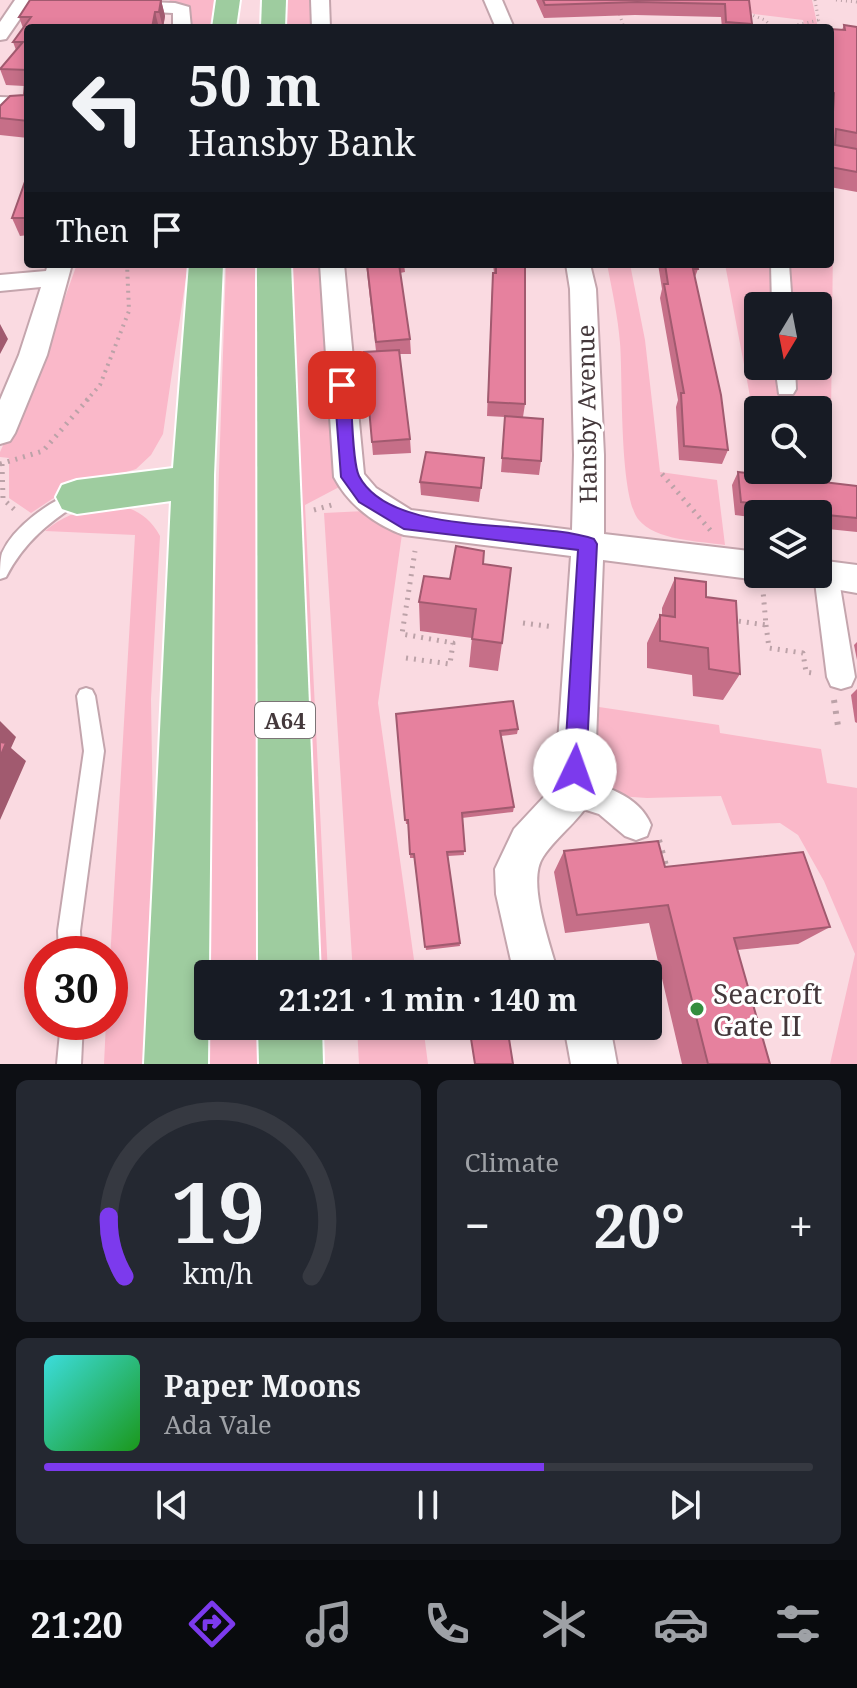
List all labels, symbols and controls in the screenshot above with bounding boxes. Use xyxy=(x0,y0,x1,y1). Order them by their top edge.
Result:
text: 50 m xyxy=(188,46,321,122)
icon: left xyxy=(56,56,160,160)
text: Hansby Bank xyxy=(188,118,415,167)
icon: arrive xyxy=(145,208,189,252)
text: Then xyxy=(56,210,129,251)
north arrow xyxy=(744,292,832,380)
map controls xyxy=(744,292,832,588)
street label: Hansby Avenue xyxy=(568,324,604,504)
pin xyxy=(308,351,376,419)
icon: arrive xyxy=(320,363,364,407)
button: search xyxy=(744,396,832,484)
button: layers xyxy=(744,500,832,588)
road number: A64 xyxy=(255,702,315,738)
position arrow xyxy=(533,728,617,812)
speed limit sign: 30 xyxy=(24,936,128,1040)
place label: Seacroft Gate II xyxy=(713,974,822,1044)
text: 21:21 · 1 min · 140 m xyxy=(279,979,577,1020)
marker: Seacroft Gate II xyxy=(688,1000,706,1018)
text: Climate xyxy=(465,1144,559,1180)
text: 19 xyxy=(171,1154,265,1267)
text: 20° xyxy=(593,1184,685,1266)
text: − xyxy=(465,1195,490,1255)
text: + xyxy=(788,1195,813,1255)
text: km/h xyxy=(183,1253,253,1292)
text: Paper Moons xyxy=(164,1365,361,1406)
text: Ada Vale xyxy=(164,1406,272,1442)
icon: previous xyxy=(150,1483,194,1527)
icon: pause xyxy=(406,1483,450,1527)
icon: next xyxy=(663,1483,707,1527)
icon: directions xyxy=(184,1596,240,1652)
icon: music xyxy=(301,1596,357,1652)
icon: phone xyxy=(419,1596,475,1652)
icon: climate xyxy=(536,1596,592,1652)
icon: car xyxy=(653,1596,709,1652)
icon: filters xyxy=(770,1596,826,1652)
text: 21:20 xyxy=(31,1600,123,1649)

